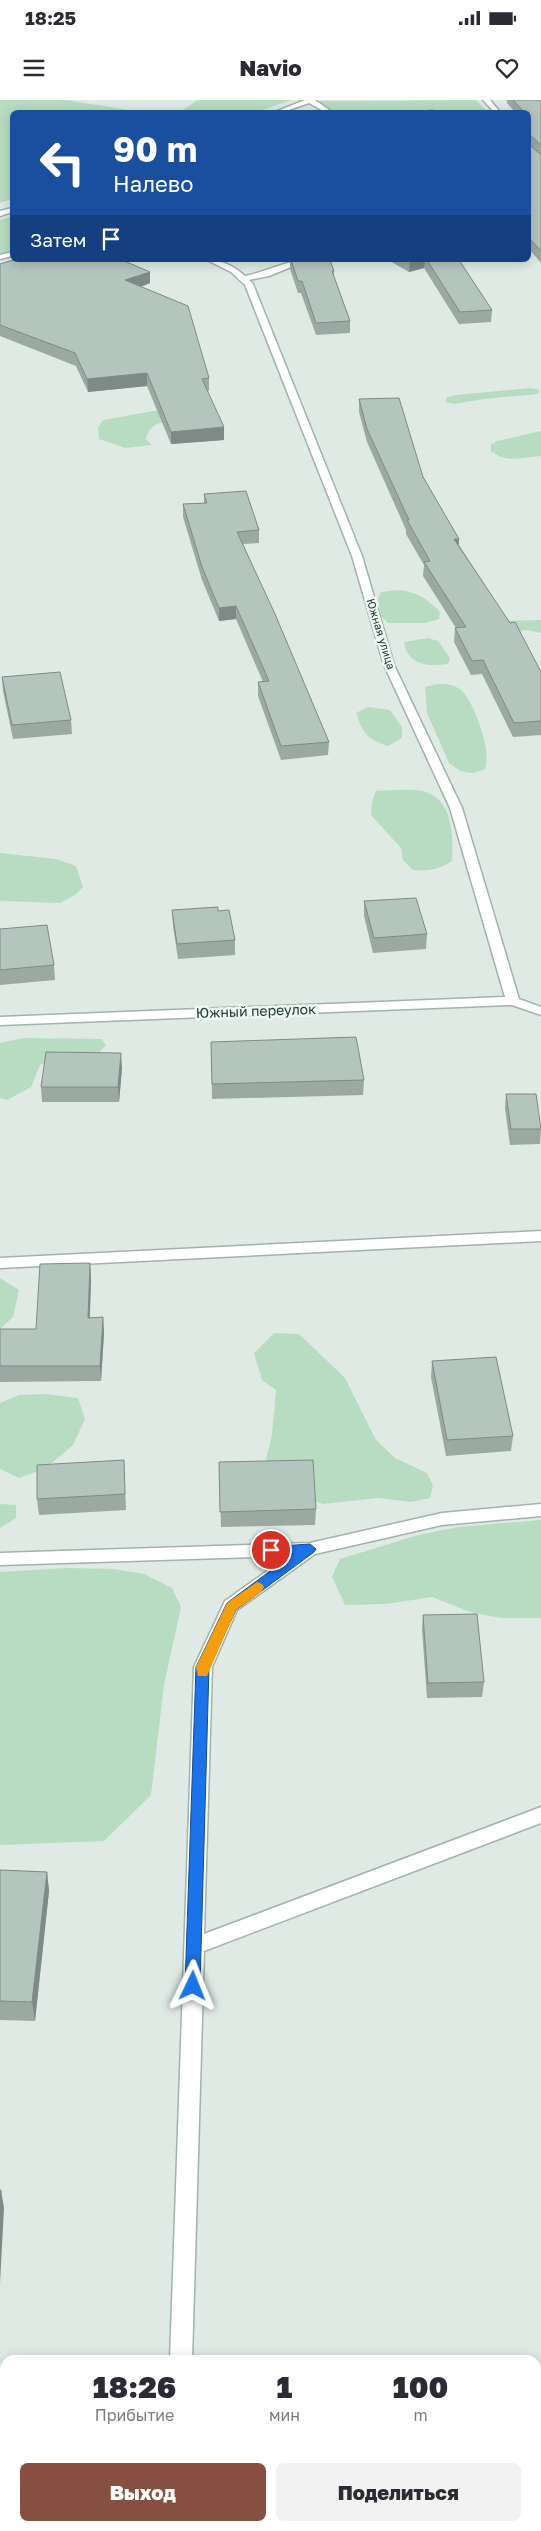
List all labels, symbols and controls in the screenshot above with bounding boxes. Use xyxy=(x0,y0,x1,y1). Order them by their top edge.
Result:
text: 18:25 xyxy=(25,6,76,29)
icon: menu xyxy=(20,54,48,82)
text: Navio xyxy=(239,54,302,81)
icon: heart xyxy=(493,54,521,82)
text: 90 m xyxy=(113,128,197,170)
icon: left xyxy=(30,130,95,195)
text: Налево xyxy=(113,170,193,197)
icon: arrive xyxy=(97,225,125,253)
text: Затем xyxy=(30,228,87,251)
street label: Южная улица xyxy=(365,597,398,671)
street label: Южный переулок xyxy=(196,1000,316,1021)
pin xyxy=(250,1529,292,1571)
icon: arrive xyxy=(257,1536,285,1564)
position arrow xyxy=(166,1959,218,2011)
text: 18:26 xyxy=(93,2369,176,2405)
text: 1 xyxy=(277,2369,292,2405)
text: 100 xyxy=(393,2369,448,2405)
text: Прибытие xyxy=(95,2405,174,2425)
text: мин xyxy=(269,2405,300,2425)
text: m xyxy=(413,2405,428,2425)
button: Выход xyxy=(20,2463,266,2521)
button: Поделиться xyxy=(276,2463,521,2521)

